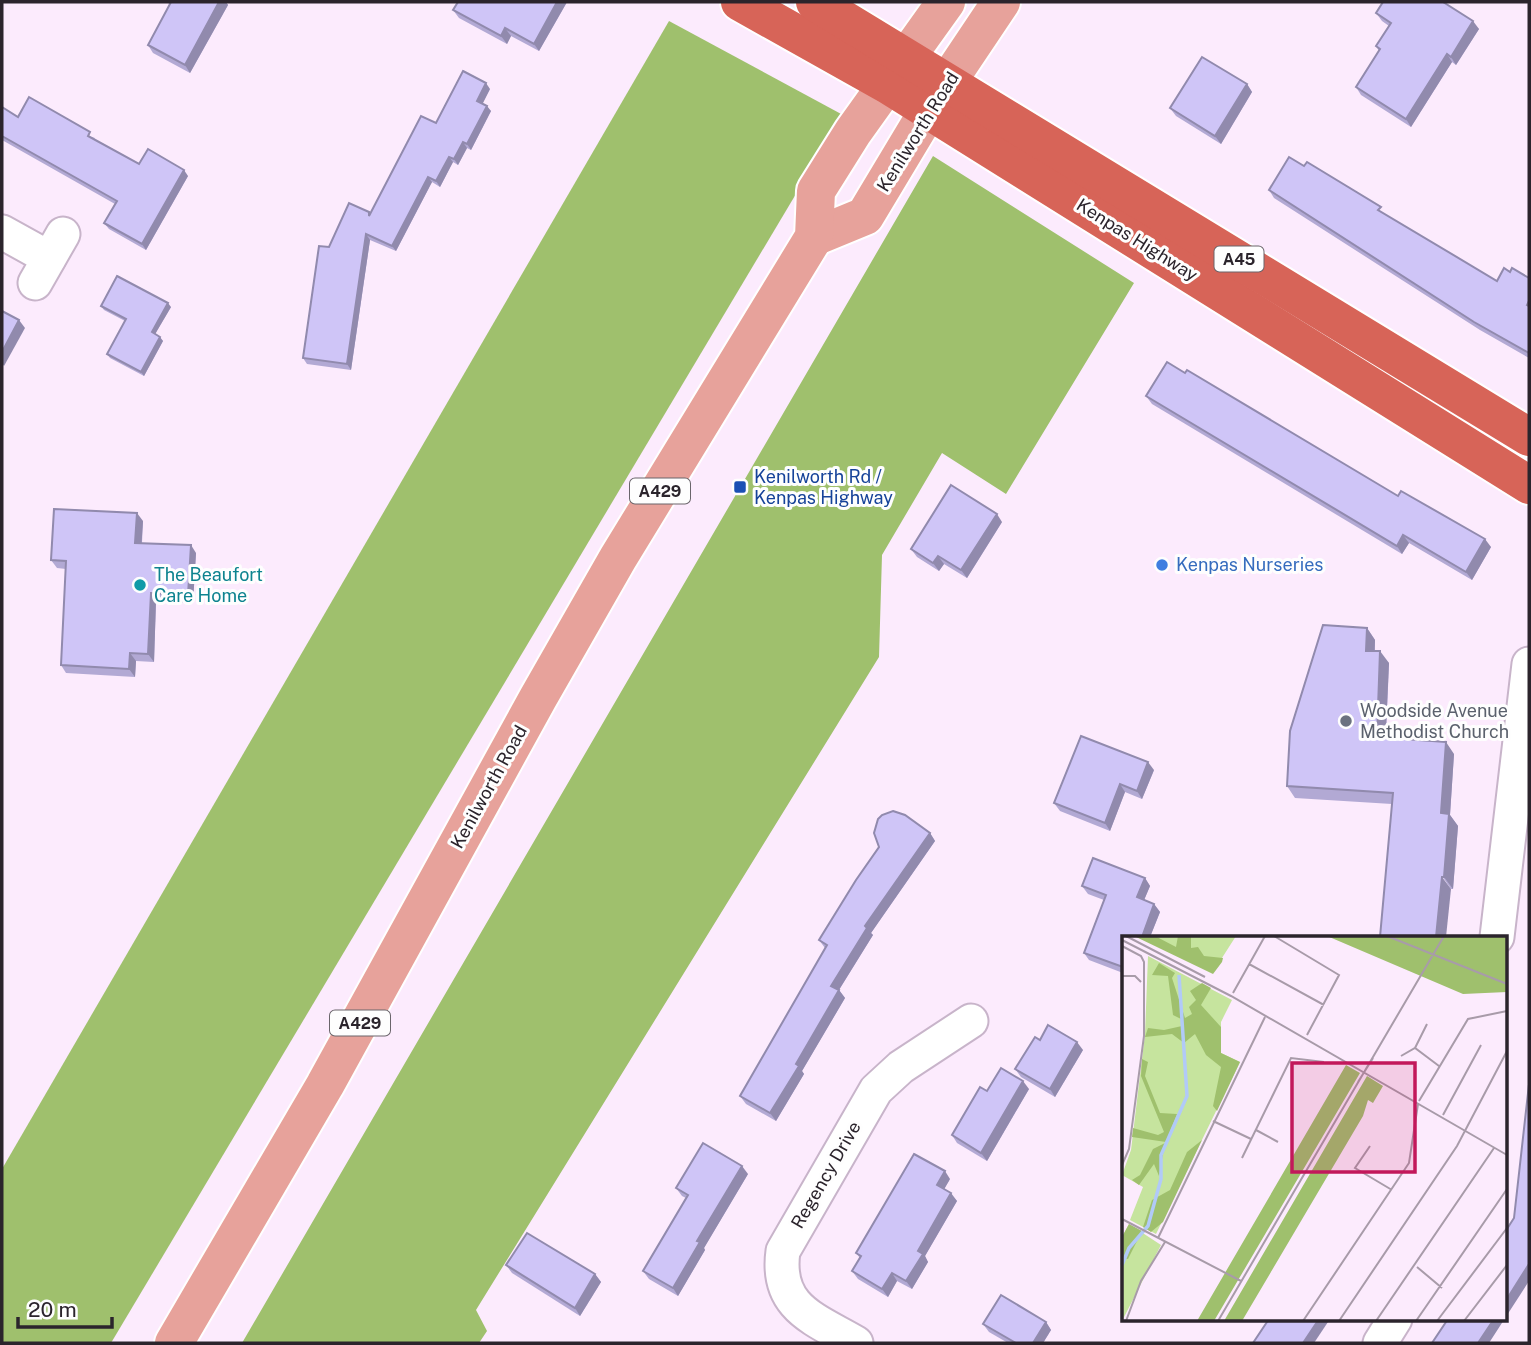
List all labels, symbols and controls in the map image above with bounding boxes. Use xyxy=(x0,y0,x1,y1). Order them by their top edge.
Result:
street label: Kenilworth Road xyxy=(872,68,963,195)
street label: Kenpas Highway xyxy=(1073,194,1202,285)
road number: A45 xyxy=(1214,246,1264,272)
place label: Kenilworth Rd / Kenpas Highway xyxy=(754,466,893,508)
road number: A429 xyxy=(630,478,690,504)
marker: Kenilworth Rd / Kenpas Highway xyxy=(732,479,748,495)
place label: Kenpas Nurseries xyxy=(1176,554,1323,575)
marker: Kenpas Nurseries xyxy=(1154,557,1170,573)
place label: The Beaufort Care Home xyxy=(154,564,263,606)
marker: The Beaufort Care Home xyxy=(132,577,148,593)
place label: Woodside Avenue Methodist Church xyxy=(1360,700,1509,742)
marker: Woodside Avenue Methodist Church xyxy=(1338,713,1354,729)
street label: Kenilworth Road xyxy=(446,722,531,852)
inset map xyxy=(1122,936,1506,1320)
road number: A429 xyxy=(330,1010,390,1036)
street label: Regency Drive xyxy=(786,1117,865,1232)
scale bar xyxy=(18,1286,112,1330)
text: 20 m xyxy=(28,1297,77,1322)

